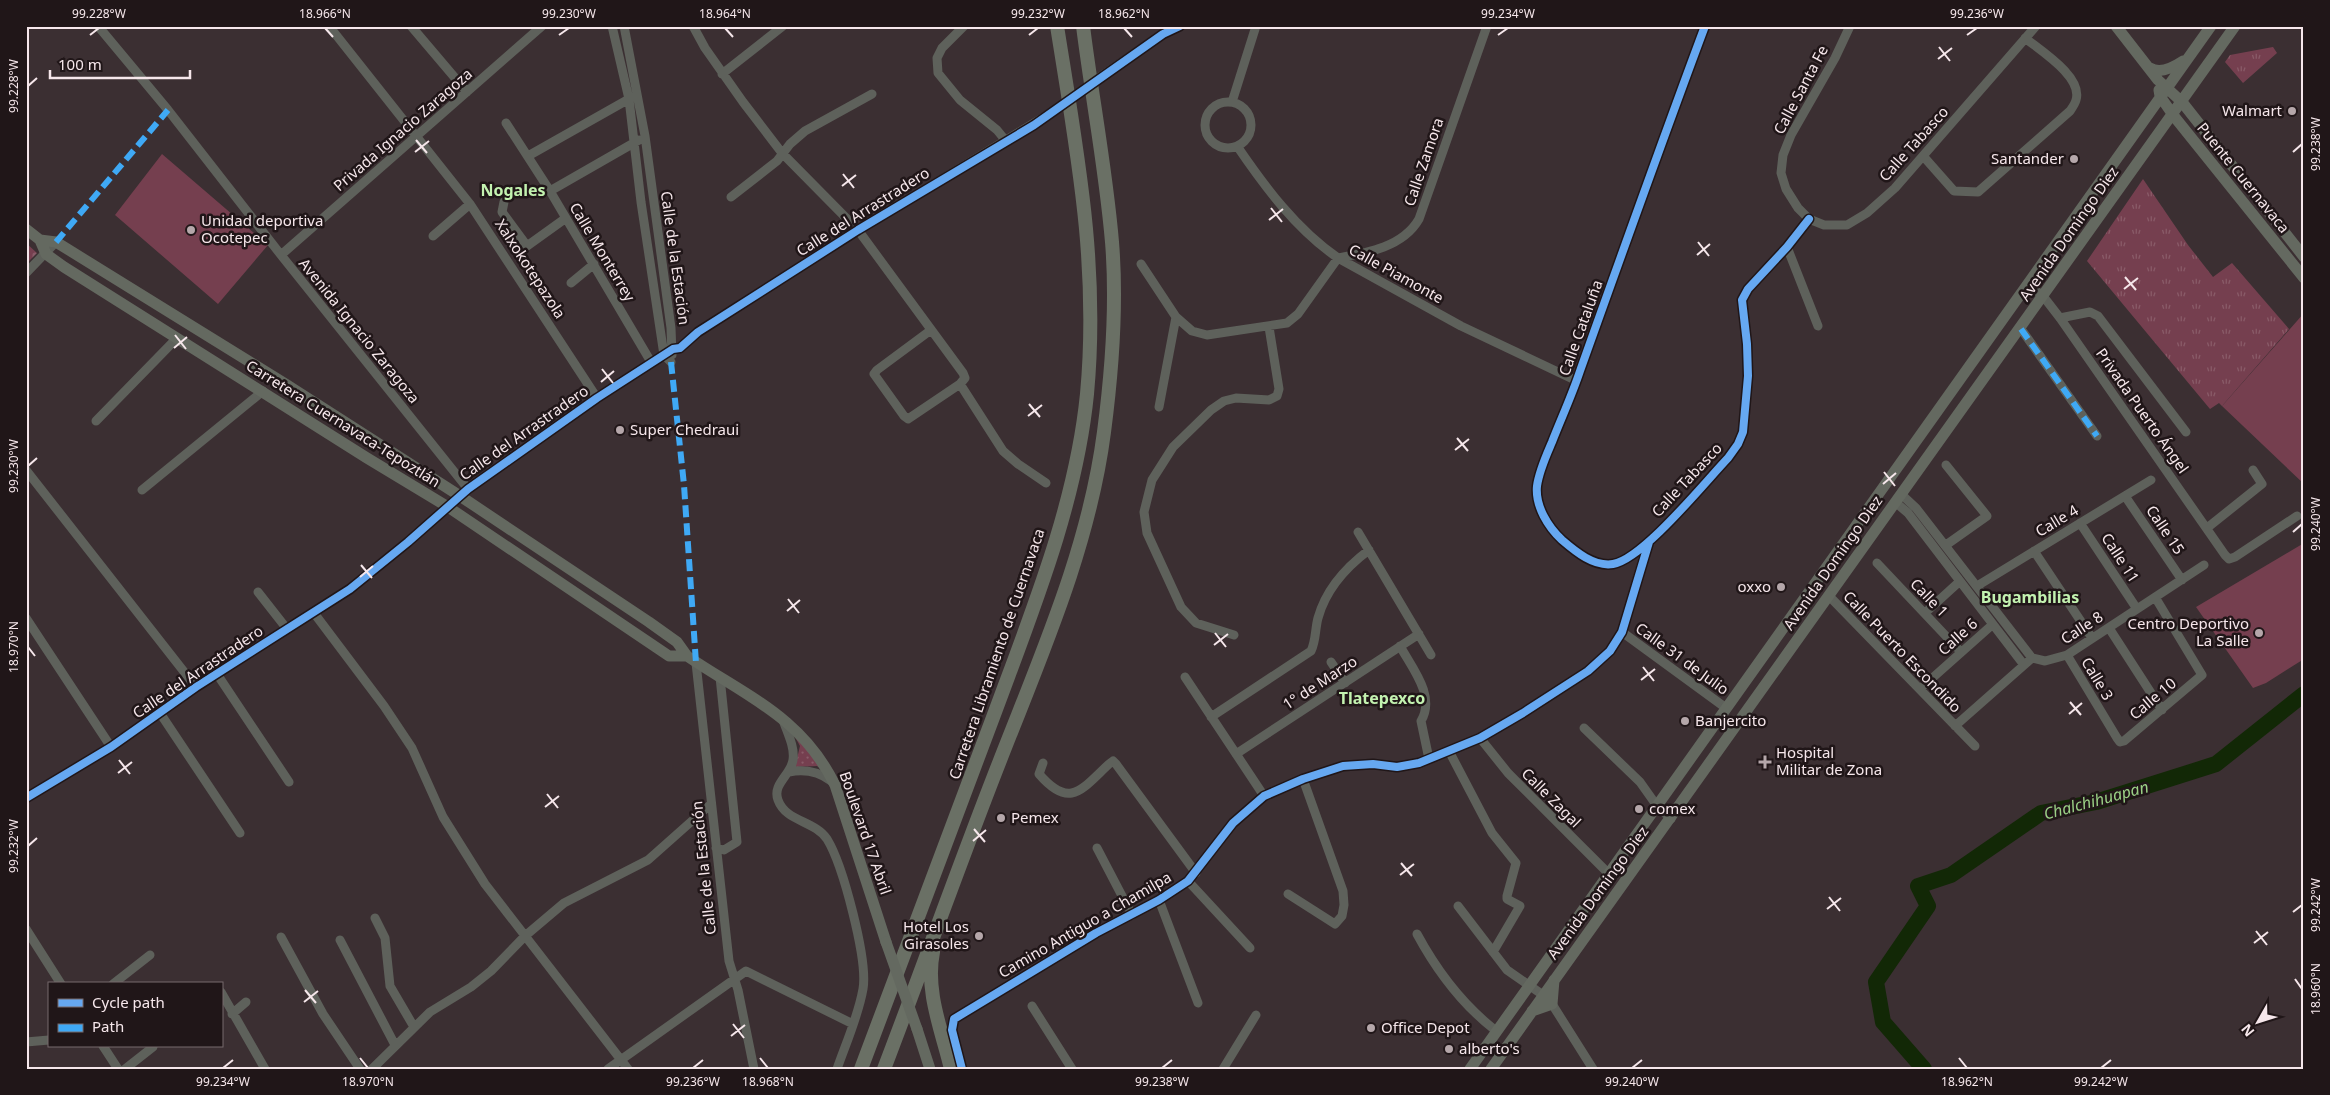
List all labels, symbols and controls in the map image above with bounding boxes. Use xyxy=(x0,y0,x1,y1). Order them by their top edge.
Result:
text: 99.228°W xyxy=(72,5,126,22)
text: 18.966°N xyxy=(299,5,351,22)
text: 99.230°W xyxy=(542,5,596,22)
text: 18.964°N xyxy=(699,5,751,22)
text: 99.232°W xyxy=(1011,5,1065,22)
text: 18.962°N xyxy=(1098,5,1150,22)
text: 99.234°W xyxy=(1481,5,1535,22)
text: 99.236°W xyxy=(1950,5,2004,22)
street label: Calle Santa Fe xyxy=(1768,42,1832,137)
scale bar xyxy=(50,48,190,80)
text: 100 m xyxy=(58,54,102,74)
text: 99.228°W xyxy=(5,59,22,113)
street label: Privada Ignacio Zaragoza xyxy=(329,63,476,195)
place label: Walmart xyxy=(2222,100,2283,120)
street label: Calle Tabasco xyxy=(1874,101,1952,185)
marker: Walmart xyxy=(2286,105,2298,117)
street label: Calle Zamora xyxy=(1399,115,1448,209)
text: 99.238°W xyxy=(2307,117,2324,171)
street label: Puente Cuernavaca xyxy=(2193,118,2295,237)
place label: Santander xyxy=(1991,148,2064,168)
marker: Santander xyxy=(2068,153,2080,165)
street label: Calle del Arrastradero xyxy=(792,162,933,260)
street label: Avenida Domingo Diez xyxy=(2014,162,2122,305)
district label: Nogales xyxy=(480,179,546,201)
street label: Calle de la Estación xyxy=(657,190,695,326)
street label: Calle Monterrey xyxy=(566,198,640,305)
place label: Unidad deportiva Ocotepec xyxy=(201,210,323,247)
street label: Xalxokotepazola xyxy=(491,215,570,322)
marker: Unidad deportiva Ocotepec xyxy=(185,224,197,236)
street label: Calle Piamonte xyxy=(1345,239,1448,307)
street label: Avenida Ignacio Zaragoza xyxy=(295,254,425,407)
street label: Calle Cataluña xyxy=(1553,277,1607,378)
street label: Privada Puerto Ángel xyxy=(2092,344,2194,477)
street label: Carretera Cuernavaca-Tepoztlán xyxy=(243,355,444,491)
street label: Calle del Arrastradero xyxy=(455,380,592,484)
place label: Super Chedraui xyxy=(630,419,739,439)
marker: Super Chedraui xyxy=(614,424,626,436)
street label: Calle Tabasco xyxy=(1647,438,1726,521)
text: 99.230°W xyxy=(5,439,22,493)
street label: Avenida Domingo Diez xyxy=(1778,491,1886,634)
text: 99.240°W xyxy=(2307,497,2324,551)
street label: Calle 4 xyxy=(2031,499,2082,541)
street label: Calle 15 xyxy=(2142,501,2190,558)
street label: Carretera Libramiento de Cuernavaca xyxy=(944,526,1049,782)
street label: Calle 11 xyxy=(2097,529,2144,586)
street label: Calle 1 xyxy=(1906,574,1953,621)
place label: oxxo xyxy=(1738,576,1771,596)
marker: oxxo xyxy=(1775,581,1787,593)
street label: Calle Puerto Escondido xyxy=(1839,586,1966,716)
district label: Bugambilias xyxy=(1981,586,2079,608)
street label: Calle 8 xyxy=(2056,606,2106,648)
street label: Calle 6 xyxy=(1933,613,1981,659)
place label: Centro Deportivo La Salle xyxy=(2128,613,2249,650)
street label: Calle 31 de Julio xyxy=(1632,618,1733,699)
street label: Calle del Arrastradero xyxy=(128,620,266,722)
text: 18.970°N xyxy=(5,621,22,673)
marker: Centro Deportivo La Salle xyxy=(2253,627,2265,639)
street label: 1° de Marzo xyxy=(1278,651,1360,714)
street label: Calle 3 xyxy=(2077,653,2118,704)
street label: Calle 10 xyxy=(2125,673,2180,724)
district label: Tlatepexco xyxy=(1339,687,1425,709)
place label: Banjercito xyxy=(1695,710,1766,730)
marker: Banjercito xyxy=(1679,715,1691,727)
place label: Hospital Militar de Zona xyxy=(1776,742,1882,779)
marker: Hospital Militar de Zona xyxy=(1758,755,1772,769)
street label: Calle Zagal xyxy=(1518,763,1586,831)
street label: Boulevard 17 Abril xyxy=(835,768,896,897)
water label: Chalchihuapan xyxy=(2041,775,2151,825)
place label: comex xyxy=(1649,798,1695,818)
street label: Calle de la Estación xyxy=(686,800,720,936)
marker: comex xyxy=(1633,803,1645,815)
place label: Pemex xyxy=(1011,807,1059,827)
marker: Pemex xyxy=(995,812,1007,824)
text: 99.232°W xyxy=(5,819,22,873)
street label: Avenida Domingo Diez xyxy=(1542,822,1652,963)
street label: Camino Antiguo a Chamilpa xyxy=(994,866,1175,982)
text: 99.242°W xyxy=(2307,878,2324,932)
place label: Hotel Los Girasoles xyxy=(903,916,969,953)
marker: Hotel Los Girasoles xyxy=(973,930,985,942)
text: 18.960°N xyxy=(2307,963,2324,1015)
legend xyxy=(48,982,222,1048)
text: Cycle path xyxy=(92,992,165,1012)
north arrow xyxy=(2232,998,2282,1048)
text: Path xyxy=(92,1016,124,1036)
place label: Office Depot xyxy=(1381,1017,1470,1037)
text: N xyxy=(2237,1020,2258,1041)
marker: Office Depot xyxy=(1365,1022,1377,1034)
place label: alberto's xyxy=(1459,1038,1520,1058)
marker: alberto's xyxy=(1443,1043,1455,1055)
text: 99.234°W xyxy=(196,1073,250,1090)
text: 18.970°N xyxy=(342,1073,394,1090)
text: 99.236°W xyxy=(666,1073,720,1090)
text: 18.968°N xyxy=(742,1073,794,1090)
text: 99.238°W xyxy=(1135,1073,1189,1090)
text: 99.240°W xyxy=(1605,1073,1659,1090)
text: 18.962°N xyxy=(1941,1073,1993,1090)
text: 99.242°W xyxy=(2074,1073,2128,1090)

